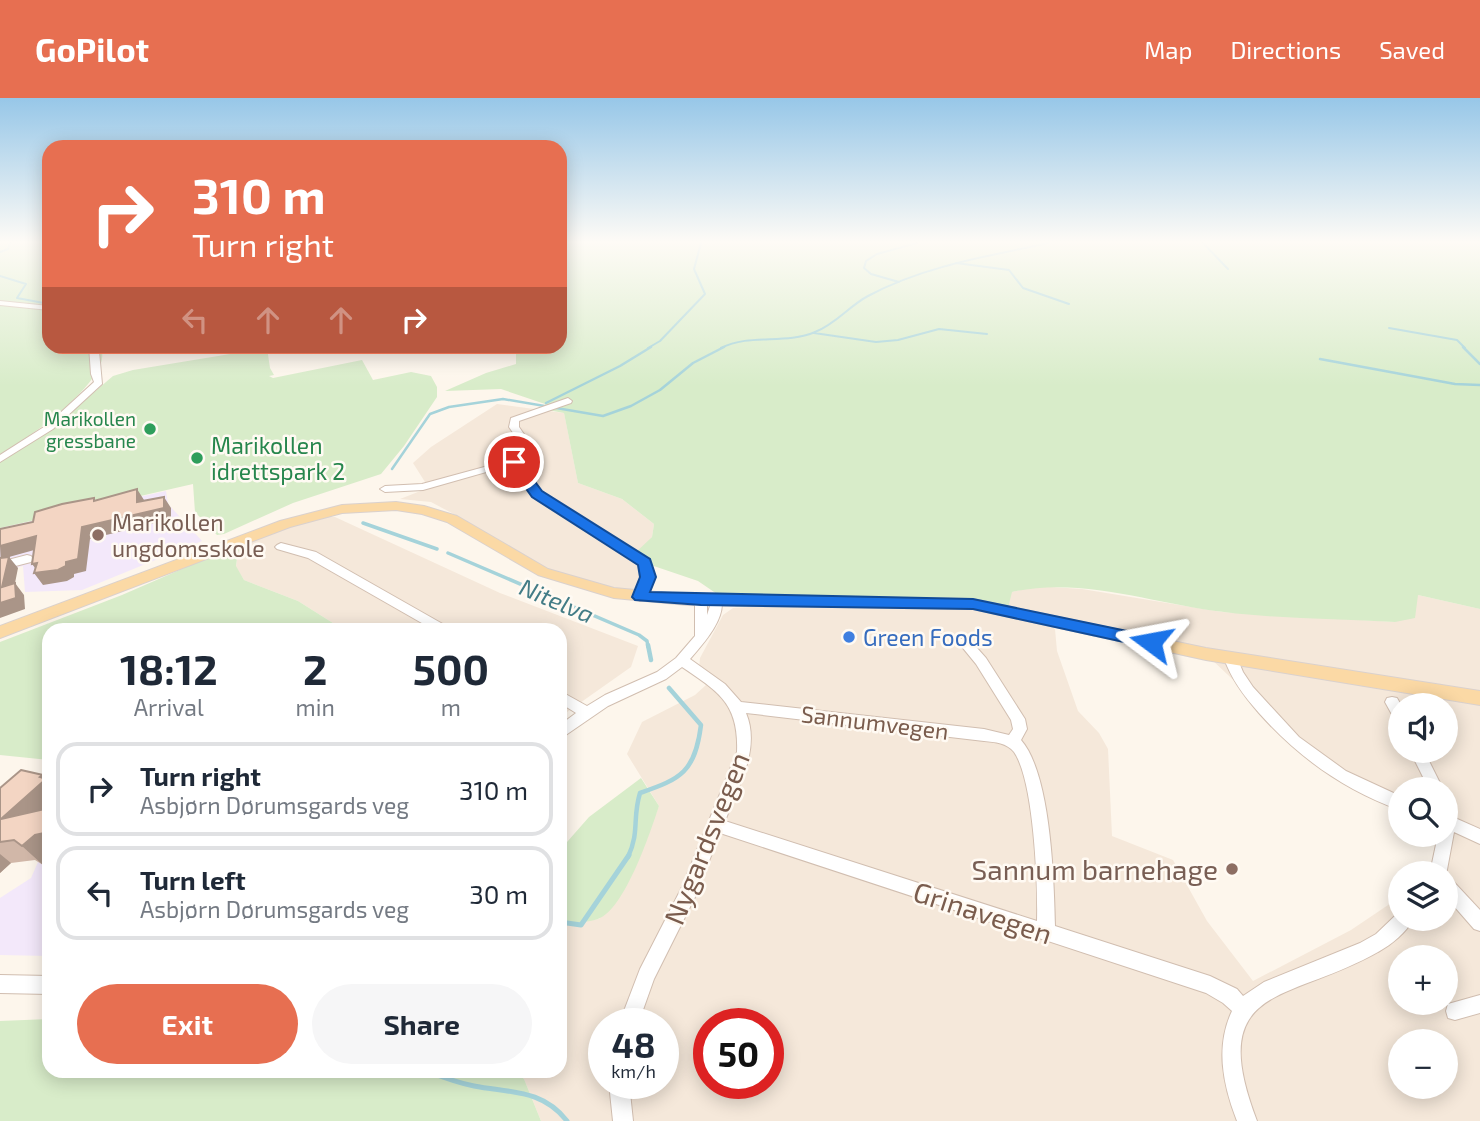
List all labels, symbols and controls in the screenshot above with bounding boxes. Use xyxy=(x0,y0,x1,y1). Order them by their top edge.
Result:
text: GoPilot xyxy=(35,29,149,69)
text: Map xyxy=(1144,35,1192,64)
text: Directions xyxy=(1230,35,1341,64)
text: Saved xyxy=(1379,35,1445,64)
text: 310 m xyxy=(192,165,326,224)
icon: right xyxy=(77,168,168,259)
text: Turn right xyxy=(192,225,334,263)
icon: left xyxy=(176,301,214,339)
icon: ahead xyxy=(249,301,287,339)
icon: ahead xyxy=(322,301,360,339)
icon: right xyxy=(395,301,433,339)
place label: Marikollen gressbane xyxy=(44,407,136,452)
marker: Marikollen gressbane xyxy=(142,421,158,437)
place label: Marikollen idrettspark 2 xyxy=(211,431,345,485)
pin xyxy=(484,432,544,492)
icon: arrive xyxy=(495,443,533,481)
marker: Marikollen idrettspark 2 xyxy=(189,450,205,466)
place label: Marikollen ungdomsskole xyxy=(112,508,265,562)
marker: Marikollen ungdomsskole xyxy=(90,527,106,543)
water label: Nitelva xyxy=(516,571,598,629)
position arrow xyxy=(1114,605,1188,679)
place label: Green Foods xyxy=(863,623,993,651)
marker: Green Foods xyxy=(841,629,857,645)
text: 18:12 xyxy=(120,643,218,693)
text: 2 xyxy=(303,643,327,693)
text: 500 xyxy=(413,643,489,693)
text: Arrival xyxy=(134,693,204,721)
text: min xyxy=(296,693,335,721)
text: m xyxy=(441,693,461,721)
map controls xyxy=(1388,693,1458,1099)
button: sound xyxy=(1388,693,1458,763)
street label: Sannumvegen xyxy=(800,699,950,745)
street label: Nygardsvegen xyxy=(656,747,756,929)
text: Turn right xyxy=(140,760,261,791)
icon: right xyxy=(81,770,119,808)
text: 310 m xyxy=(459,774,528,805)
button: search xyxy=(1388,777,1458,847)
text: Asbjørn Dørumsgards veg xyxy=(140,791,409,819)
place label: Sannum barnehage xyxy=(972,852,1218,886)
marker: Sannum barnehage xyxy=(1224,861,1240,877)
button: layers xyxy=(1388,861,1458,931)
text: Turn left xyxy=(140,864,246,895)
icon: left xyxy=(81,874,119,912)
street label: Grinavegen xyxy=(909,874,1057,950)
text: 30 m xyxy=(469,878,528,909)
text: Asbjørn Dørumsgards veg xyxy=(140,895,409,923)
button: + xyxy=(1388,945,1458,1015)
button: Exit xyxy=(77,984,298,1064)
button: Share xyxy=(312,984,532,1064)
speed limit sign: 50 xyxy=(693,1008,784,1099)
text: 48 xyxy=(611,1023,656,1065)
button: − xyxy=(1388,1029,1458,1099)
text: km/h xyxy=(611,1060,656,1082)

